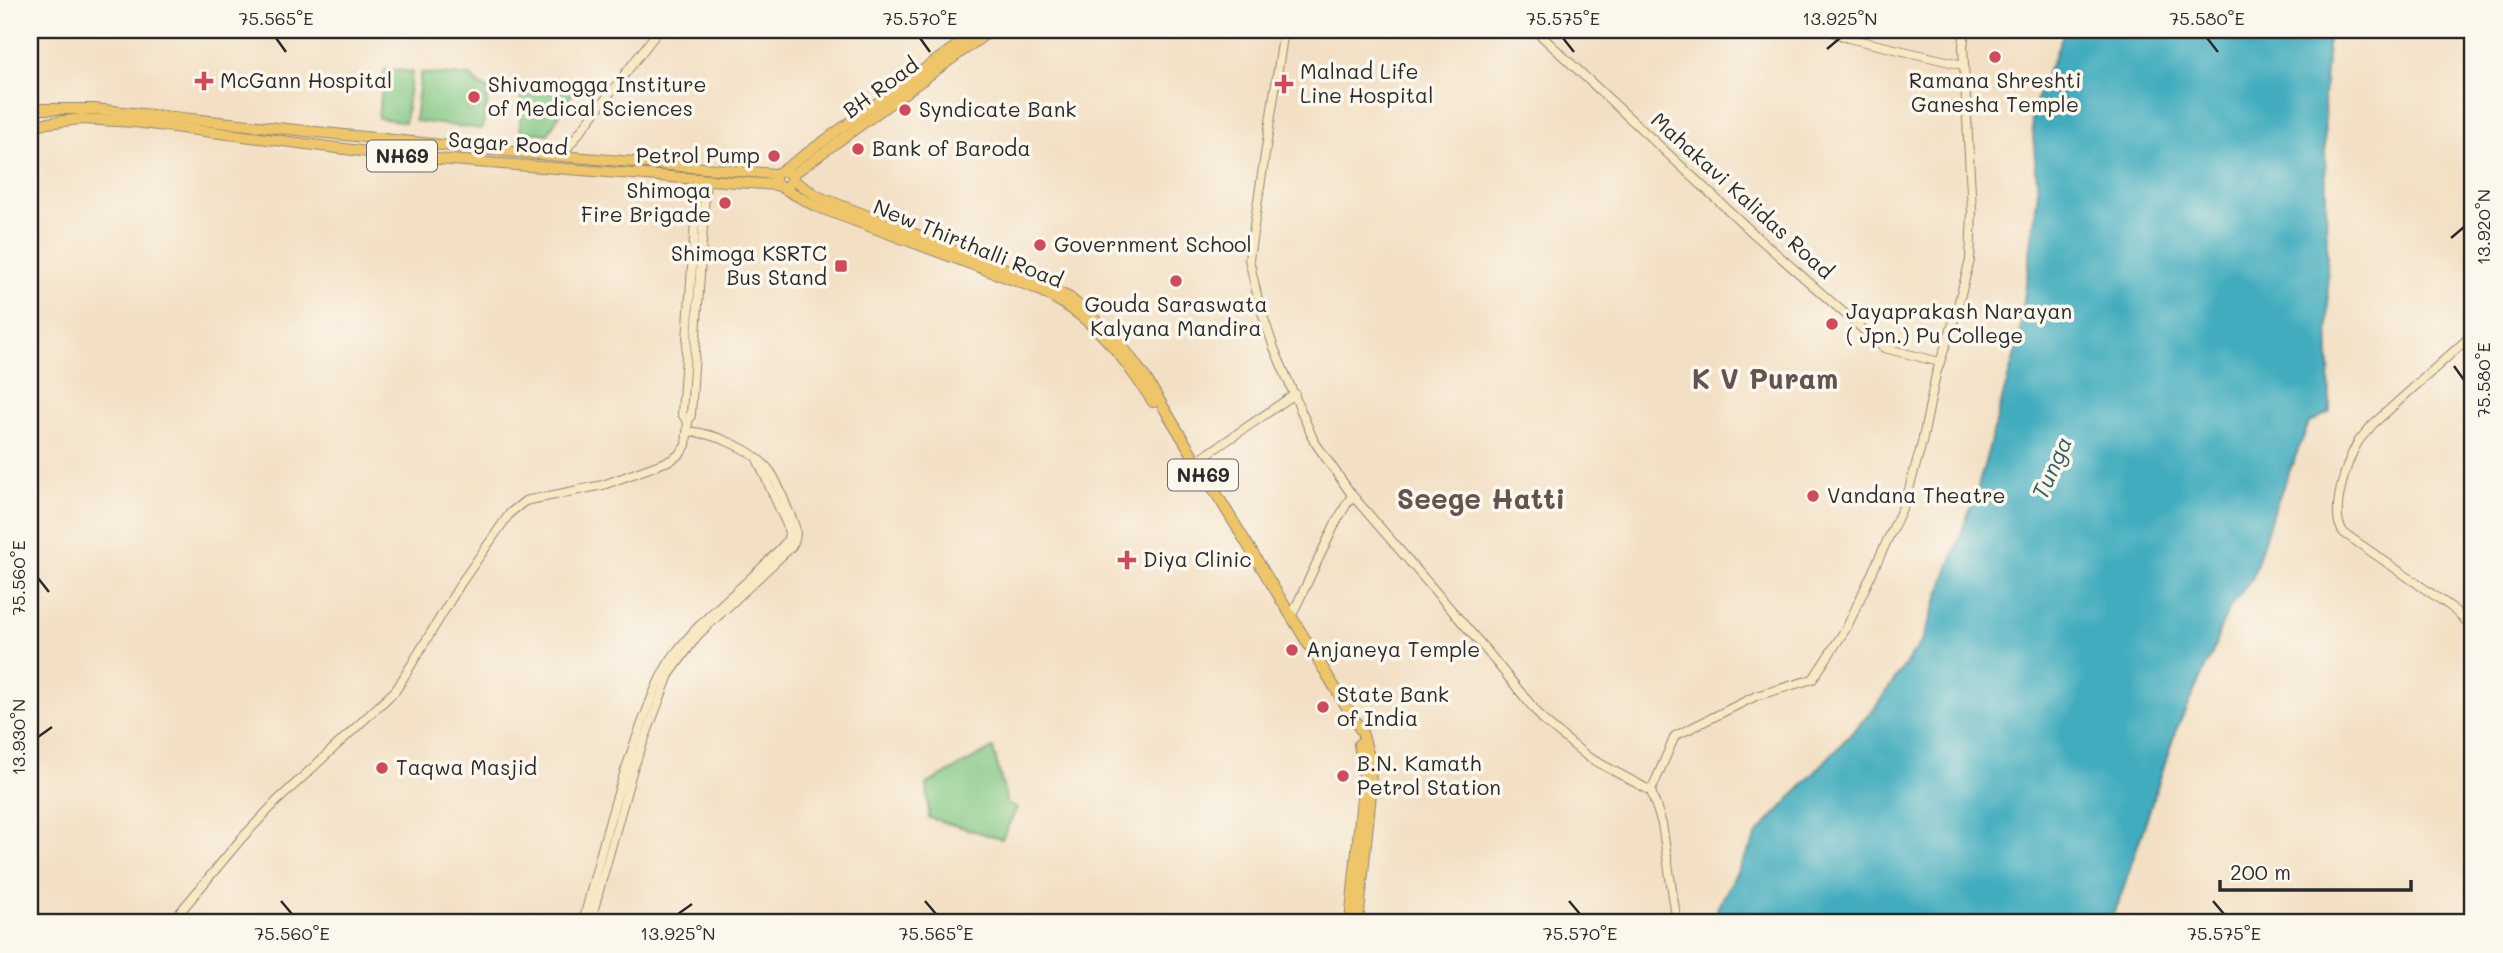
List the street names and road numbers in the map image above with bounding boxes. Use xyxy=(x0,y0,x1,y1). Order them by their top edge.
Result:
street label: BH Road xyxy=(837,50,923,123)
street label: Mahakavi Kalidas Road xyxy=(1646,106,1840,284)
street label: Sagar Road xyxy=(447,125,569,160)
road number: NH69 xyxy=(367,140,437,172)
street label: New Thirthalli Road xyxy=(870,192,1067,293)
road number: NH69 xyxy=(1168,460,1238,490)

